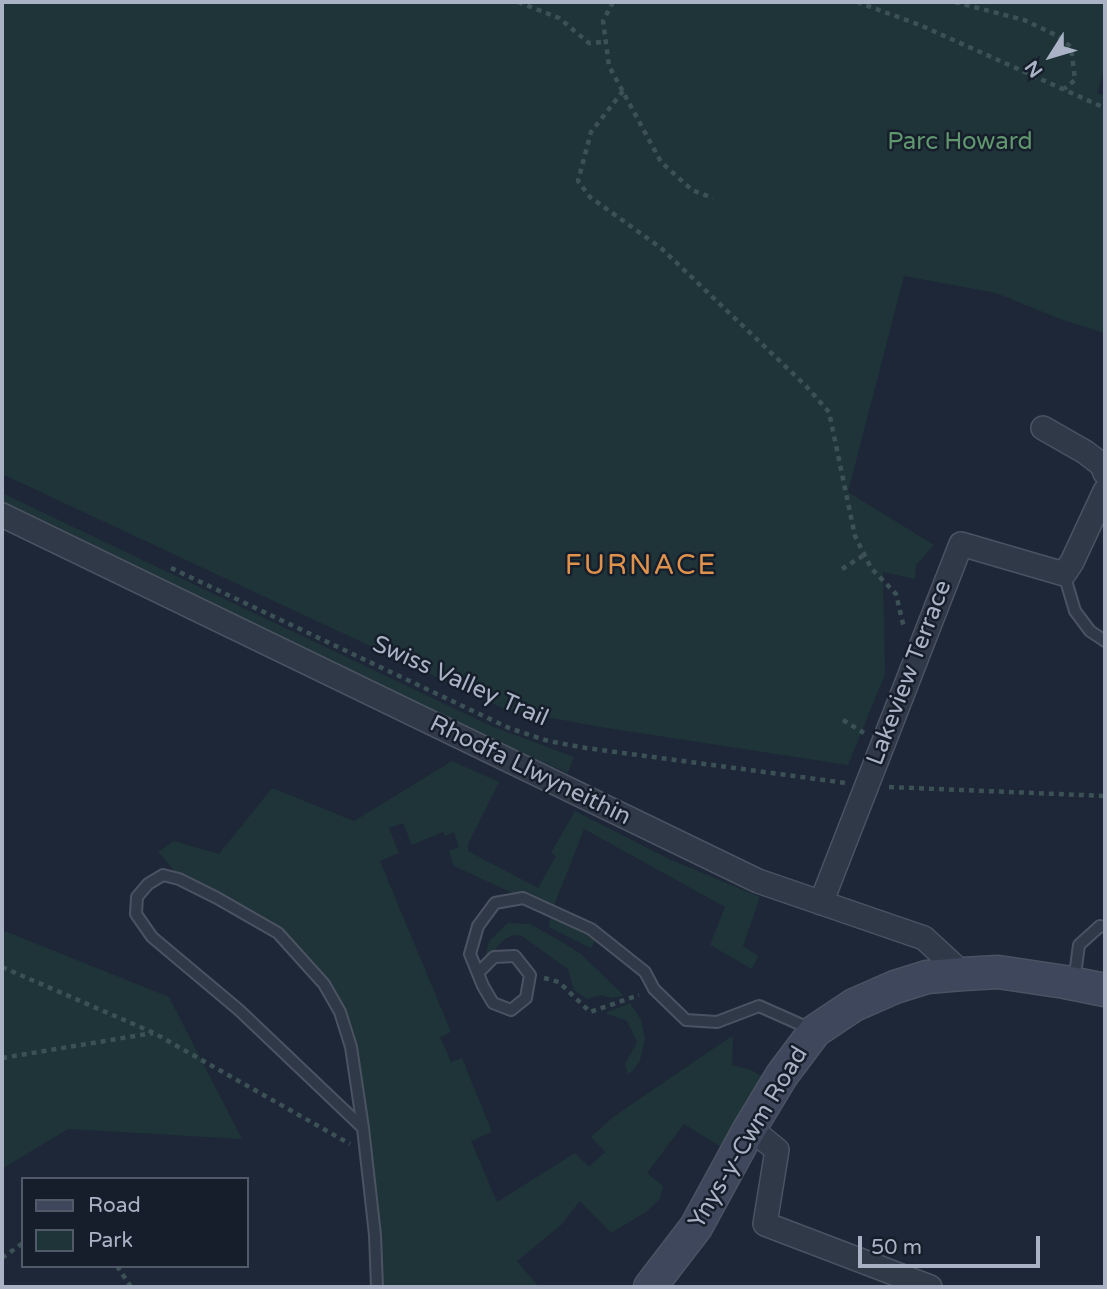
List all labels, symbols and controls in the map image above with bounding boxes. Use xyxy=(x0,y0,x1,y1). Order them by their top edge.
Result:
north arrow xyxy=(1016,21,1086,91)
text: N xyxy=(1021,56,1048,81)
park label: Parc Howard xyxy=(887,129,1033,157)
district label: FURNACE xyxy=(566,550,716,584)
street label: Lakeview Terrace xyxy=(861,576,959,770)
street label: Swiss Valley Trail xyxy=(368,630,552,734)
street label: Rhodfa Llwyneithin xyxy=(425,710,635,832)
street label: Ynys-y-Cwm Road xyxy=(683,1042,815,1234)
legend xyxy=(21,1177,248,1268)
text: Road xyxy=(88,1193,141,1218)
scale bar xyxy=(862,1222,1044,1266)
text: Park xyxy=(88,1228,133,1253)
text: 50 m xyxy=(871,1235,922,1260)

